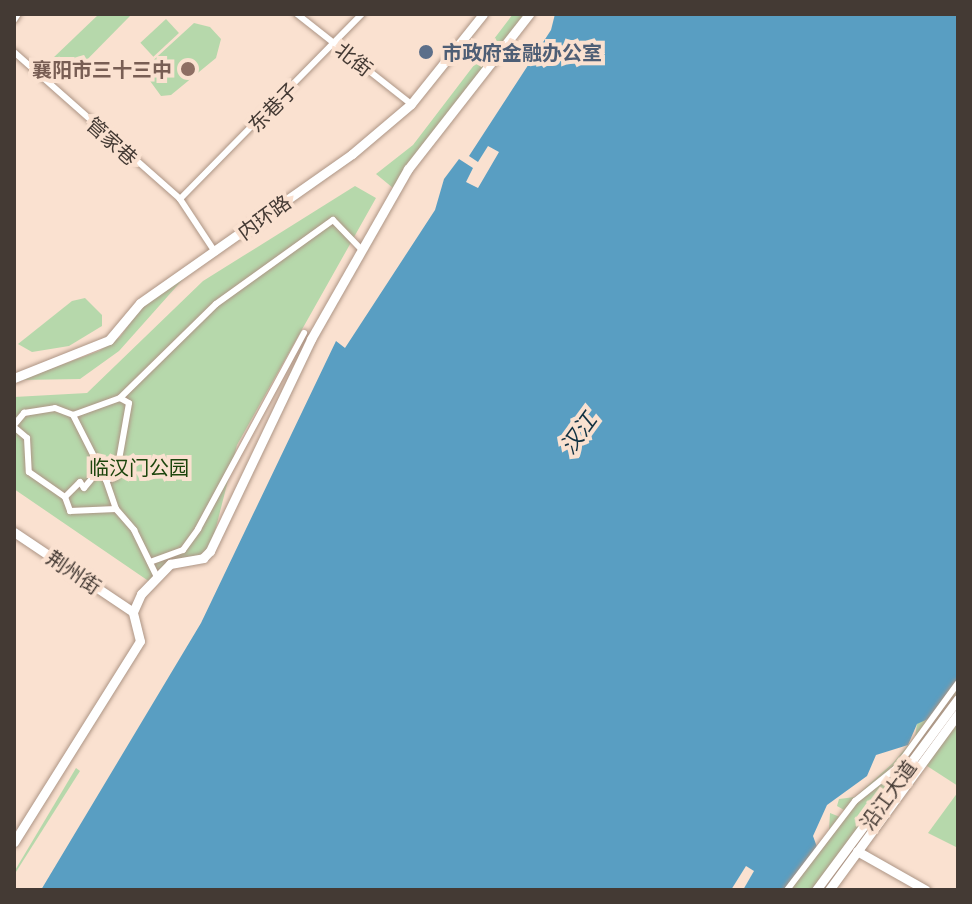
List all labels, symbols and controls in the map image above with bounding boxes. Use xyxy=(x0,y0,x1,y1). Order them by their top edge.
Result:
street label: 北街 xyxy=(331,37,377,81)
place label: 市政府金融办公室 xyxy=(442,40,602,64)
marker: 市政府金融办公室 xyxy=(417,43,435,61)
place label: 襄阳市三十三中 xyxy=(32,57,172,81)
marker: 襄阳市三十三中 xyxy=(179,60,197,78)
street label: 东巷子 xyxy=(243,77,303,137)
street label: 管家巷 xyxy=(82,112,142,170)
street label: 内环路 xyxy=(233,190,295,244)
water label: 汉江 xyxy=(554,407,602,459)
park label: 临汉门公园 xyxy=(89,455,189,479)
street label: 荆州街 xyxy=(42,545,106,599)
street label: 沿江大道 xyxy=(855,756,921,834)

